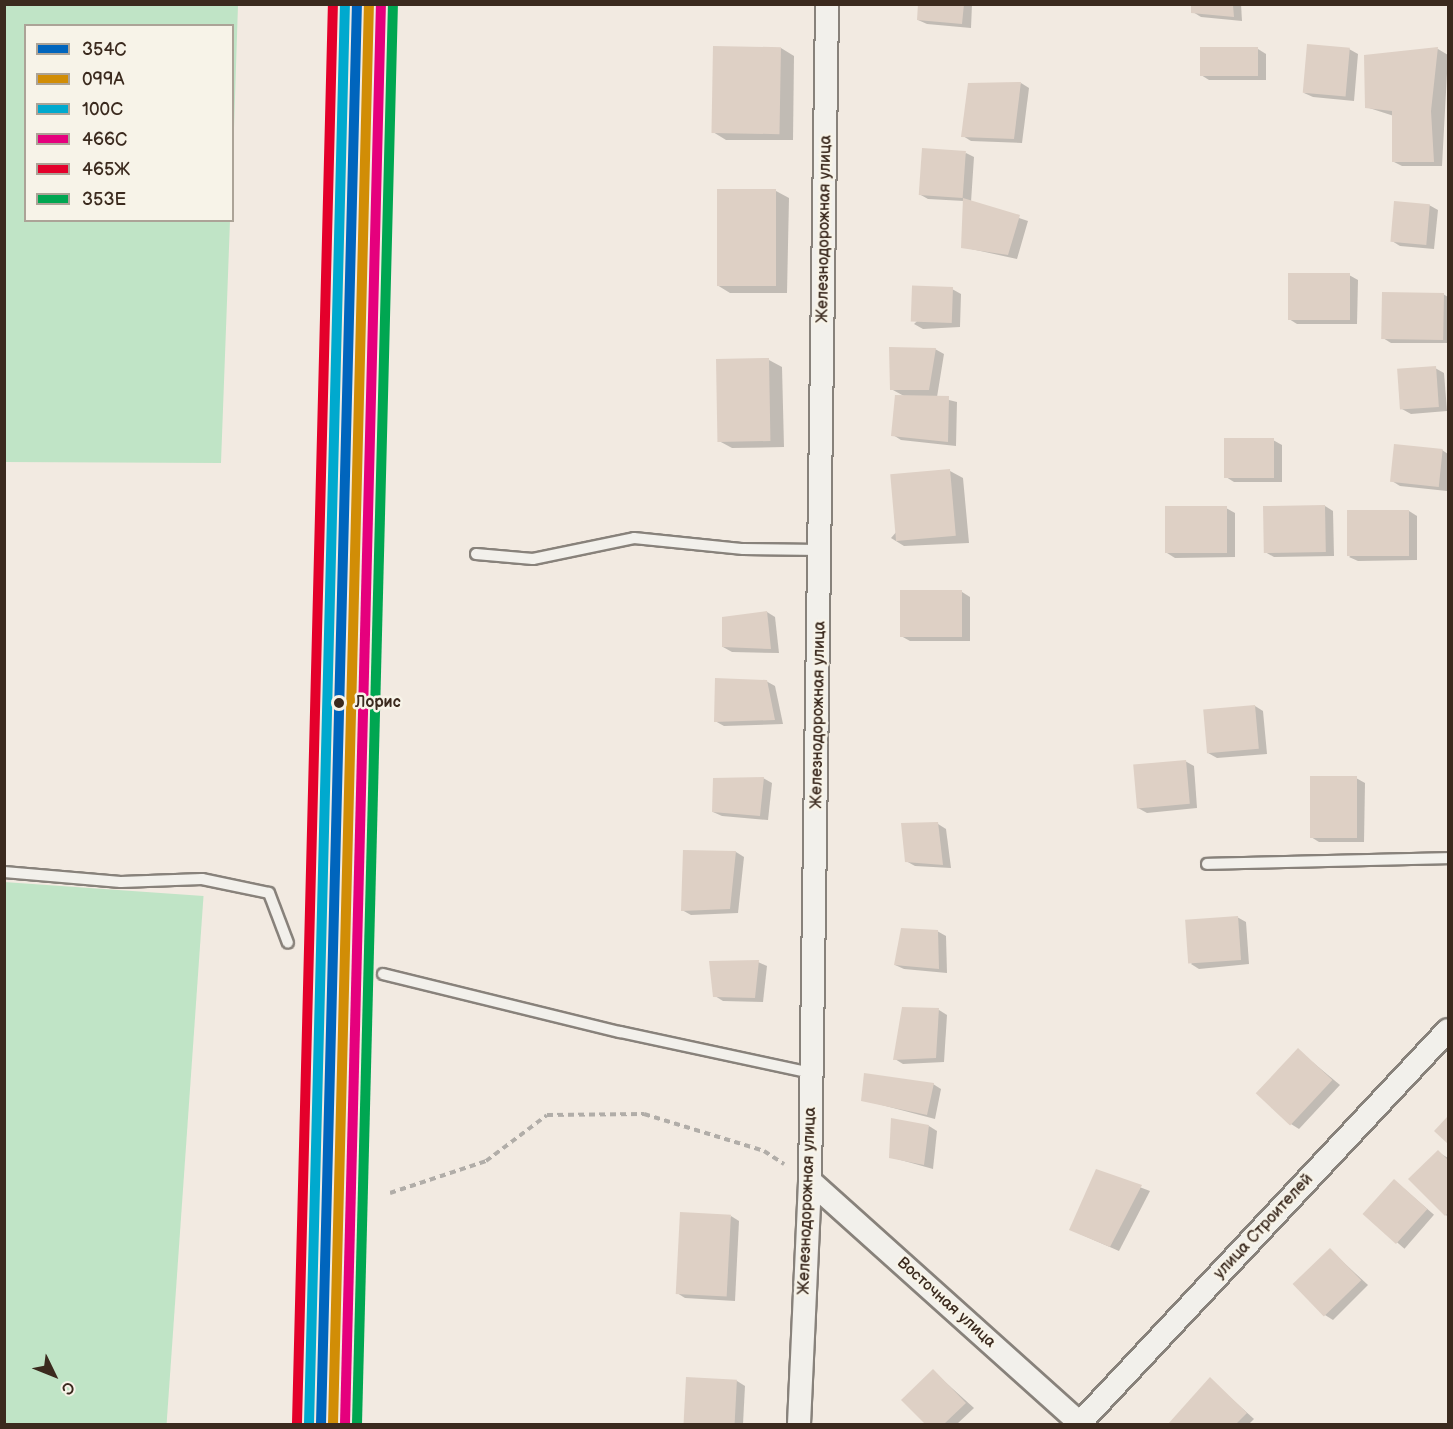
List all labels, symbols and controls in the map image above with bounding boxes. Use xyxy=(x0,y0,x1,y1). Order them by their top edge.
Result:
legend xyxy=(24,24,234,222)
text: 354С xyxy=(82,39,127,60)
text: 099А xyxy=(82,69,124,90)
text: 100C xyxy=(82,99,123,120)
text: 466С xyxy=(82,129,127,150)
street label: Железнодорожная улица xyxy=(814,135,836,323)
text: 465Ж xyxy=(82,159,130,180)
text: 353Е xyxy=(82,189,126,210)
street label: Железнодорожная улица xyxy=(808,621,830,809)
marker: Лорис xyxy=(328,692,350,714)
place label: Лорис xyxy=(355,693,401,713)
street label: Железнодорожная улица xyxy=(795,1107,821,1295)
street label: улица Строителей xyxy=(1210,1170,1318,1284)
street label: Восточная улица xyxy=(893,1254,999,1352)
north arrow xyxy=(24,1345,84,1405)
text: С xyxy=(57,1377,78,1398)

